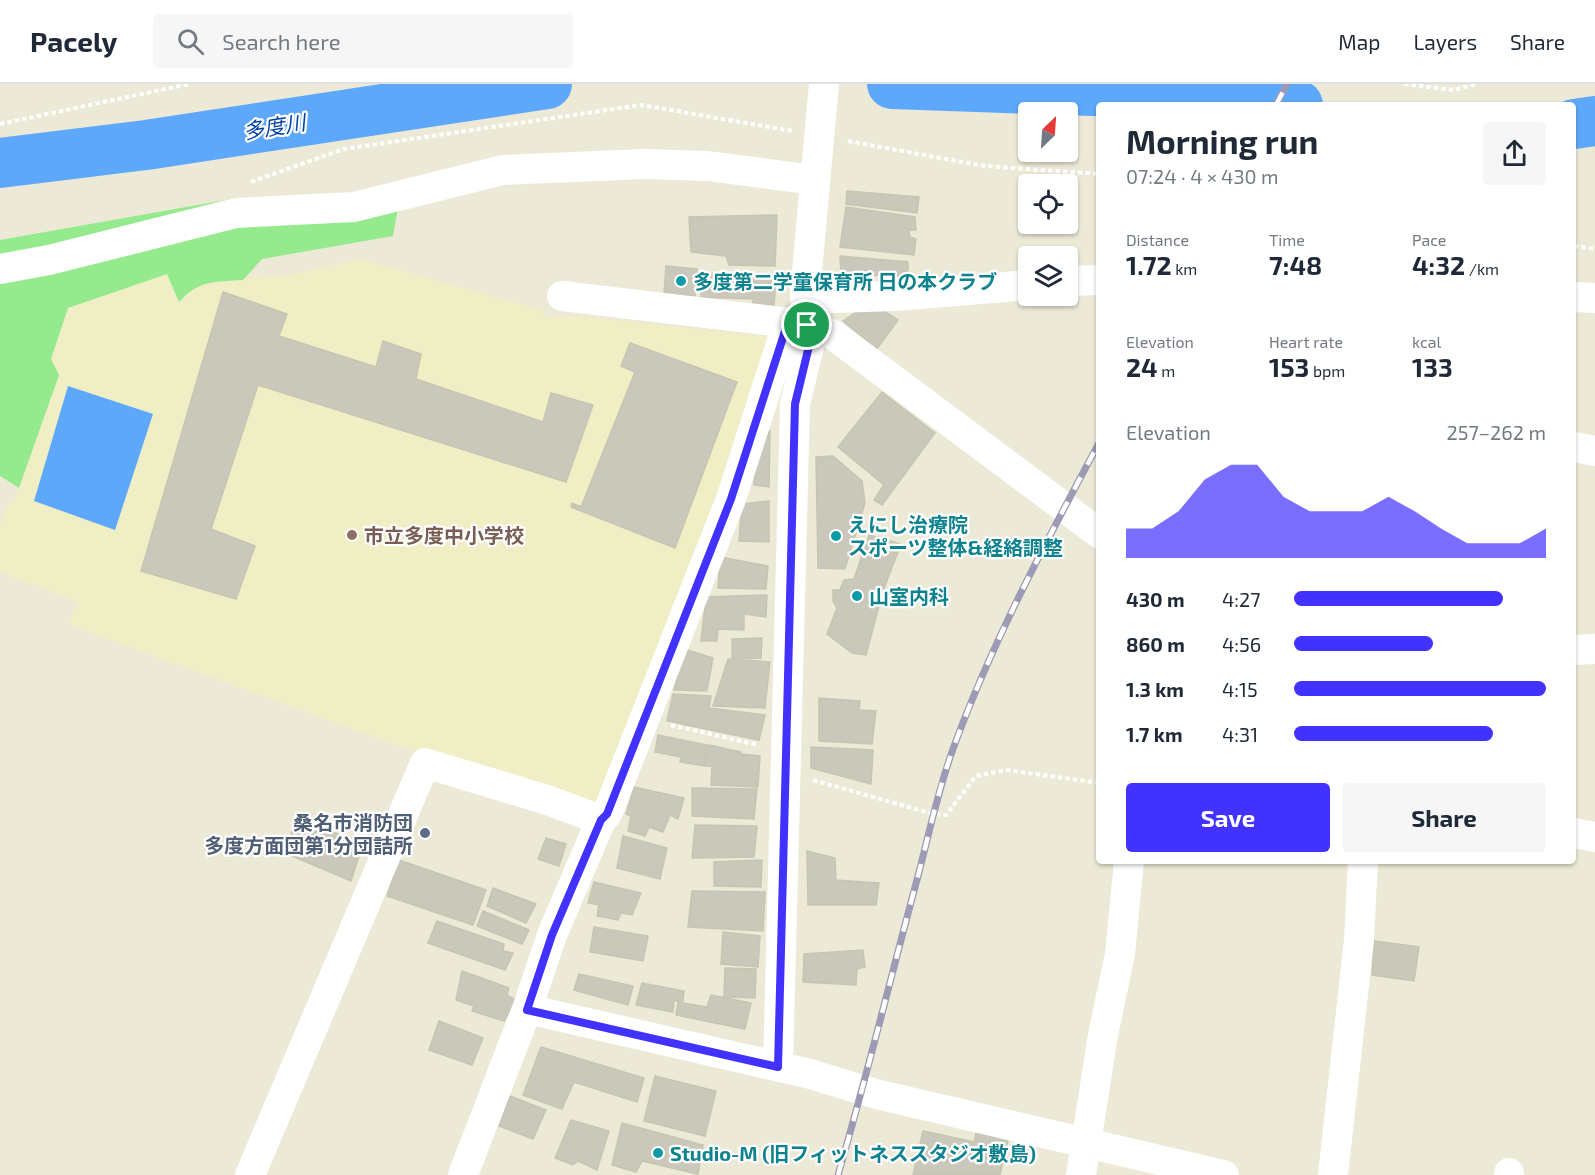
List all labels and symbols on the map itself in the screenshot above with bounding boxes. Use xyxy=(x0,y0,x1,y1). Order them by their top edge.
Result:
north arrow xyxy=(1018,102,1078,162)
water label: 多度川 xyxy=(241,108,309,143)
place label: 多度第二学童保育所 日の本クラブ xyxy=(693,269,997,293)
marker: 多度第二学童保育所 日の本クラブ xyxy=(674,274,688,288)
pin xyxy=(781,299,832,350)
place label: えにし治療院 スポーツ整体&経絡調整 xyxy=(848,512,1063,559)
place label: 市立多度中小学校 xyxy=(364,523,524,547)
marker: 市立多度中小学校 xyxy=(345,528,359,542)
marker: えにし治療院 スポーツ整体&経絡調整 xyxy=(829,529,843,543)
place label: 山室内科 xyxy=(869,584,949,608)
marker: 山室内科 xyxy=(850,589,864,603)
place label: 桑名市消防団 多度方面団第1分団詰所 xyxy=(204,810,413,857)
marker: 桑名市消防団 多度方面団第1分団詰所 xyxy=(418,826,432,840)
place label: Studio-M (旧フィットネススタジオ敷島) xyxy=(670,1141,1036,1165)
marker: Studio-M (旧フィットネススタジオ敷島) xyxy=(651,1146,665,1160)

